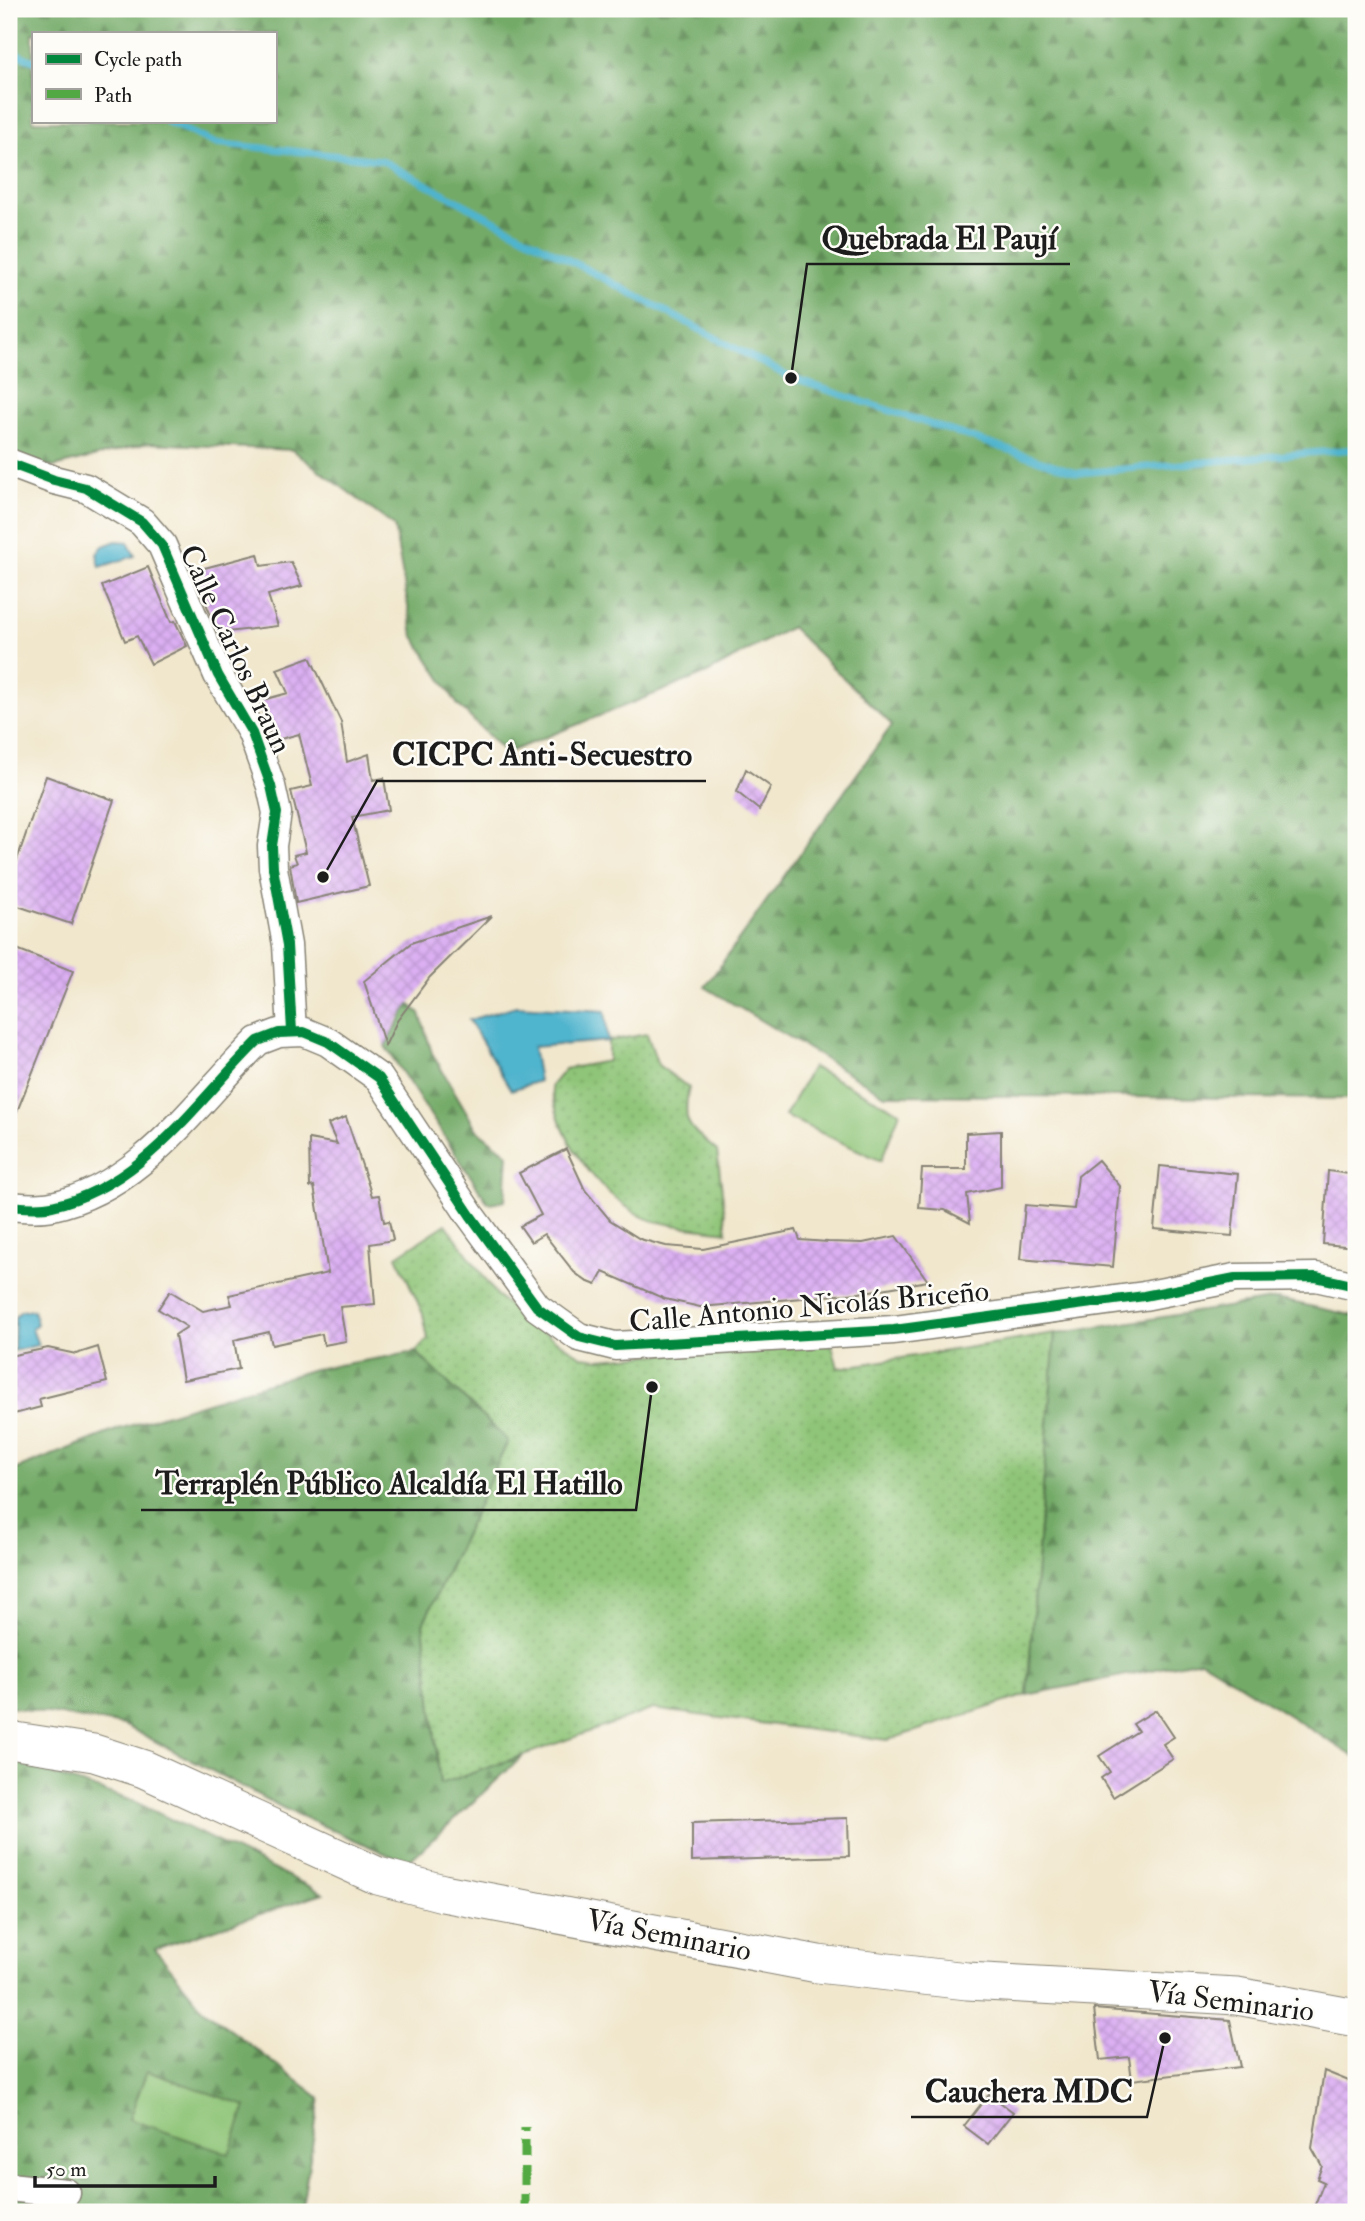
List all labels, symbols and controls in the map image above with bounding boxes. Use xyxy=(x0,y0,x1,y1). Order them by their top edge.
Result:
legend xyxy=(32,32,276,122)
text: Cycle path xyxy=(94,46,182,73)
text: Path xyxy=(94,82,132,109)
callout: Quebrada El Paují xyxy=(807,211,1070,264)
text: Quebrada El Paují xyxy=(822,219,1059,259)
street label: Calle Carlos Braun xyxy=(171,539,300,759)
callout: CICPC Anti-Secuestro xyxy=(377,728,706,781)
text: CICPC Anti-Secuestro xyxy=(392,735,692,775)
street label: Calle Antonio Nicolás Briceño xyxy=(628,1272,991,1341)
callout: Terraplén Público Alcaldía El Hatillo xyxy=(141,1457,636,1510)
text: Terraplén Público Alcaldía El Hatillo xyxy=(154,1464,623,1504)
street label: Vía Seminario xyxy=(583,1901,754,1970)
street label: Vía Seminario xyxy=(1146,1973,1316,2030)
callout: Cauchera MDC xyxy=(911,2064,1147,2117)
text: Cauchera MDC xyxy=(925,2072,1133,2112)
scale bar xyxy=(35,2144,215,2188)
text: 50 m xyxy=(46,2156,87,2183)

